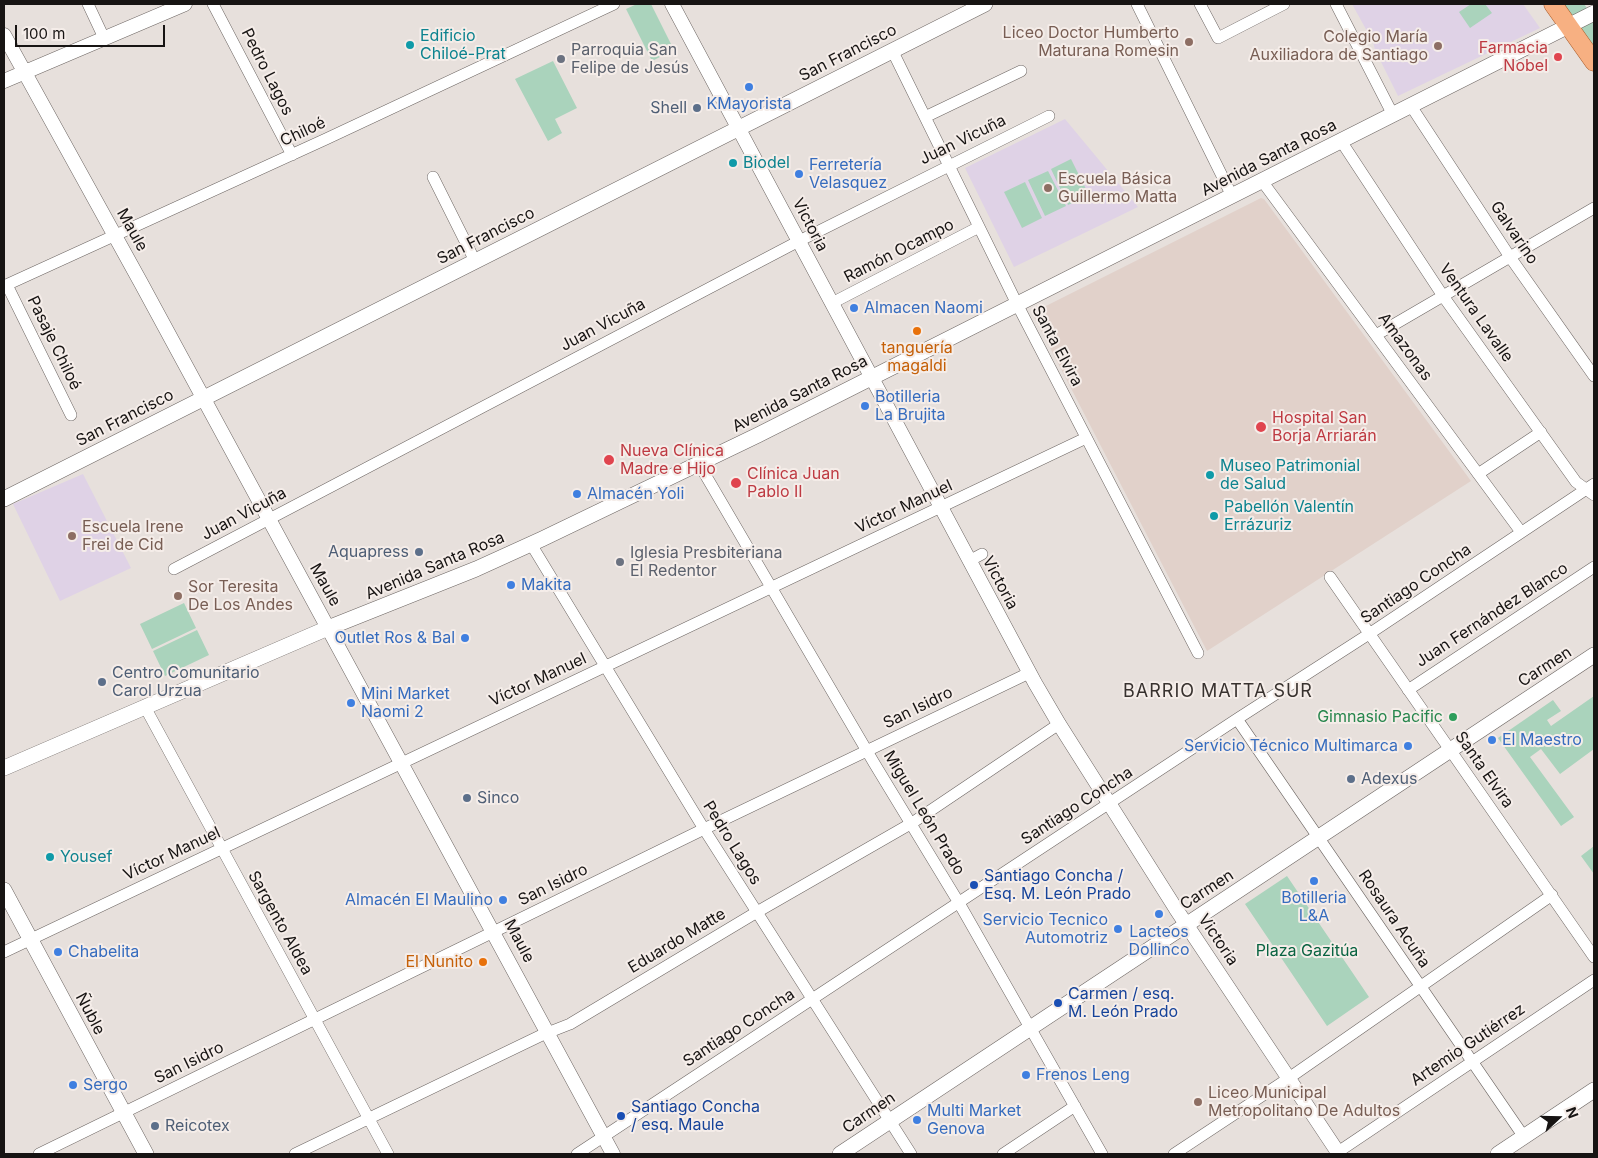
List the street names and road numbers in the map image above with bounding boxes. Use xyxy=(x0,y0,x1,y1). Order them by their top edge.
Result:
street label: San Francisco xyxy=(796,20,900,86)
street label: Pedro Lagos xyxy=(237,25,297,119)
street label: Juan Vicuña xyxy=(917,111,1009,169)
street label: Chiloé xyxy=(277,113,329,151)
street label: Avenida Santa Rosa xyxy=(1198,116,1340,200)
street label: Victoria xyxy=(788,195,832,255)
street label: Galvarino xyxy=(1486,198,1542,268)
street label: San Francisco xyxy=(434,203,538,269)
street label: Maule xyxy=(112,205,152,255)
street label: Ramón Ocampo xyxy=(841,215,957,287)
street label: Ventura Lavalle xyxy=(1435,260,1517,366)
street label: Pasaje Chiloé xyxy=(23,293,85,393)
street label: Juan Vicuña xyxy=(557,295,649,355)
street label: Santa Elvira xyxy=(1028,302,1086,390)
street label: Amazonas xyxy=(1374,309,1436,385)
street label: Avenida Santa Rosa xyxy=(729,352,871,436)
street label: San Francisco xyxy=(73,385,177,451)
street label: Víctor Manuel xyxy=(852,476,956,538)
street label: Juan Vicuña xyxy=(198,484,290,544)
street label: Avenida Santa Rosa xyxy=(363,528,507,604)
street label: Santiago Concha xyxy=(1357,540,1475,628)
street label: Victoria xyxy=(978,553,1022,613)
street label: Juan Fernández Blanco xyxy=(1412,559,1572,671)
street label: Maule xyxy=(305,560,345,610)
street label: Carmen xyxy=(1515,643,1575,691)
street label: Víctor Manuel xyxy=(486,649,590,711)
street label: San Isidro xyxy=(880,683,956,733)
street label: Santa Elvira xyxy=(1451,728,1517,812)
street label: Miguel León Prado xyxy=(879,747,969,879)
street label: Santiago Concha xyxy=(1018,763,1136,849)
street label: Pedro Lagos xyxy=(699,798,765,888)
street label: Víctor Manuel xyxy=(120,823,224,885)
street label: San Isidro xyxy=(515,860,591,910)
street label: Carmen xyxy=(1177,866,1237,914)
street label: Rosaura Acuña xyxy=(1354,866,1434,972)
street label: Sargento Aldea xyxy=(243,868,317,978)
street label: Eduardo Matte xyxy=(625,904,729,978)
street label: Victoria xyxy=(1194,911,1242,969)
street label: Maule xyxy=(500,916,538,966)
street label: Santiago Concha xyxy=(680,985,798,1071)
street label: Ñuble xyxy=(71,990,109,1038)
street label: Artemio Gutiérrez xyxy=(1407,1000,1529,1090)
street label: San Isidro xyxy=(151,1038,227,1088)
street label: Carmen xyxy=(839,1088,899,1138)

